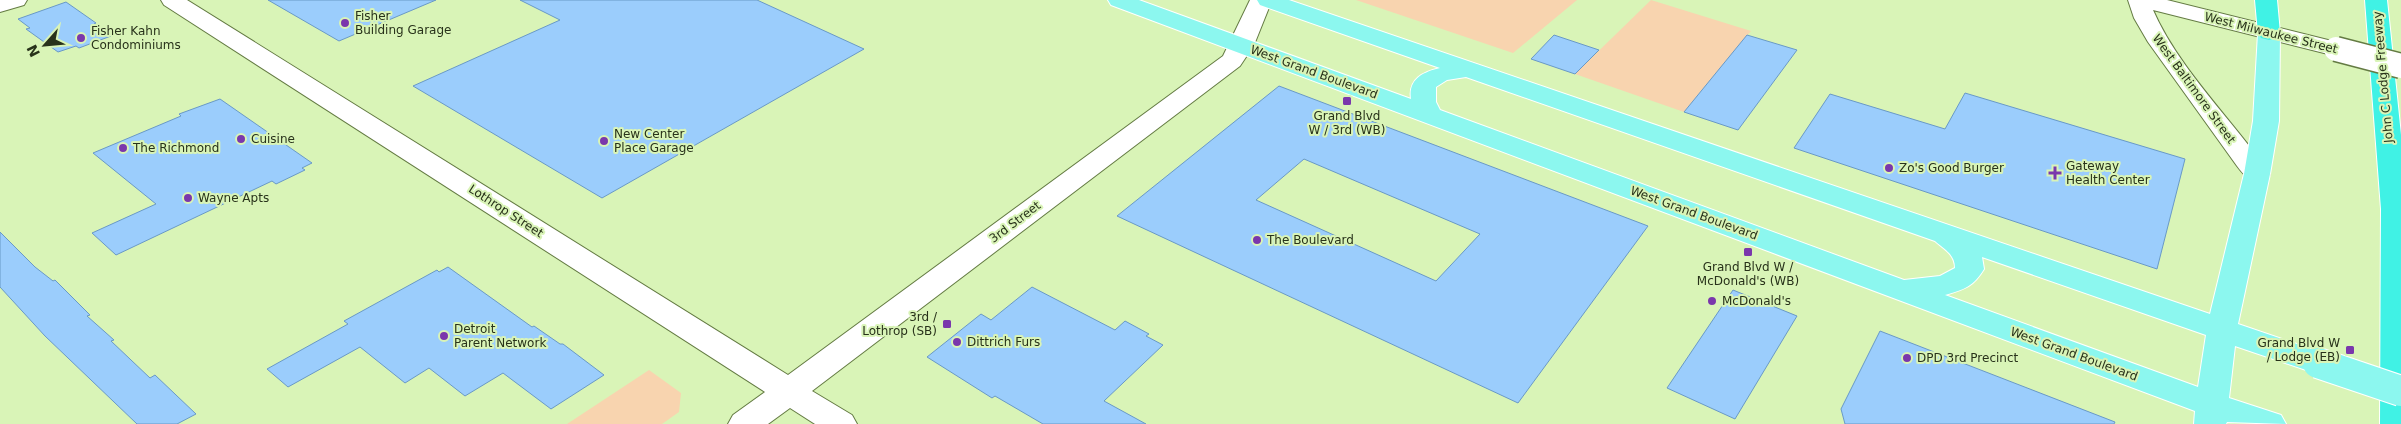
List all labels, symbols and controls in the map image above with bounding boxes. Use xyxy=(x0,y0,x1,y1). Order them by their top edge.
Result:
place label: Fisher Building Garage xyxy=(355,9,451,37)
street label: West Milwaukee Street xyxy=(2203,10,2339,56)
street label: John C Lodge Freeway xyxy=(2370,11,2396,144)
marker: Fisher Building Garage xyxy=(339,17,351,29)
north arrow xyxy=(20,20,70,70)
place label: Fisher Kahn Condominiums xyxy=(91,24,181,52)
marker: Fisher Kahn Condominiums xyxy=(75,32,87,44)
street label: West Baltimore Street xyxy=(2150,32,2239,147)
text: N xyxy=(24,42,43,60)
street label: West Grand Boulevard xyxy=(1248,42,1380,102)
marker: Grand Blvd W / 3rd (WB) xyxy=(1341,95,1353,107)
place label: Grand Blvd W / 3rd (WB) xyxy=(1309,109,1385,137)
place label: New Center Place Garage xyxy=(614,127,694,155)
place label: Cuisine xyxy=(251,132,295,146)
marker: Cuisine xyxy=(235,133,247,145)
marker: New Center Place Garage xyxy=(598,135,610,147)
place label: The Richmond xyxy=(132,141,219,155)
marker: The Richmond xyxy=(117,142,129,154)
place label: Gateway Health Center xyxy=(2066,159,2150,187)
place label: Zo's Good Burger xyxy=(1899,161,2004,175)
marker: Zo's Good Burger xyxy=(1883,162,1895,174)
marker: Gateway Health Center xyxy=(2048,166,2062,180)
street label: Lothrop Street xyxy=(466,182,546,240)
street label: West Grand Boulevard xyxy=(1628,183,1760,243)
place label: Wayne Apts xyxy=(198,191,269,205)
marker: Wayne Apts xyxy=(182,192,194,204)
street label: 3rd Street xyxy=(987,198,1044,246)
place label: The Boulevard xyxy=(1266,233,1354,247)
marker: The Boulevard xyxy=(1251,234,1263,246)
marker: Grand Blvd W / McDonald's (WB) xyxy=(1742,246,1754,258)
place label: Grand Blvd W / McDonald's (WB) xyxy=(1697,260,1799,288)
place label: McDonald's xyxy=(1722,294,1791,308)
marker: McDonald's xyxy=(1706,295,1718,307)
place label: 3rd / Lothrop (SB) xyxy=(862,310,938,338)
marker: 3rd / Lothrop (SB) xyxy=(941,318,953,330)
place label: Detroit Parent Network xyxy=(454,322,546,350)
street label: West Grand Boulevard xyxy=(2008,324,2140,384)
marker: Detroit Parent Network xyxy=(438,330,450,342)
place label: Dittrich Furs xyxy=(967,335,1040,349)
marker: Dittrich Furs xyxy=(951,336,963,348)
place label: Grand Blvd W / Lodge (EB) xyxy=(2257,336,2340,364)
marker: Grand Blvd W / Lodge (EB) xyxy=(2344,344,2356,356)
place label: DPD 3rd Precinct xyxy=(1917,351,2019,365)
marker: DPD 3rd Precinct xyxy=(1901,352,1913,364)

